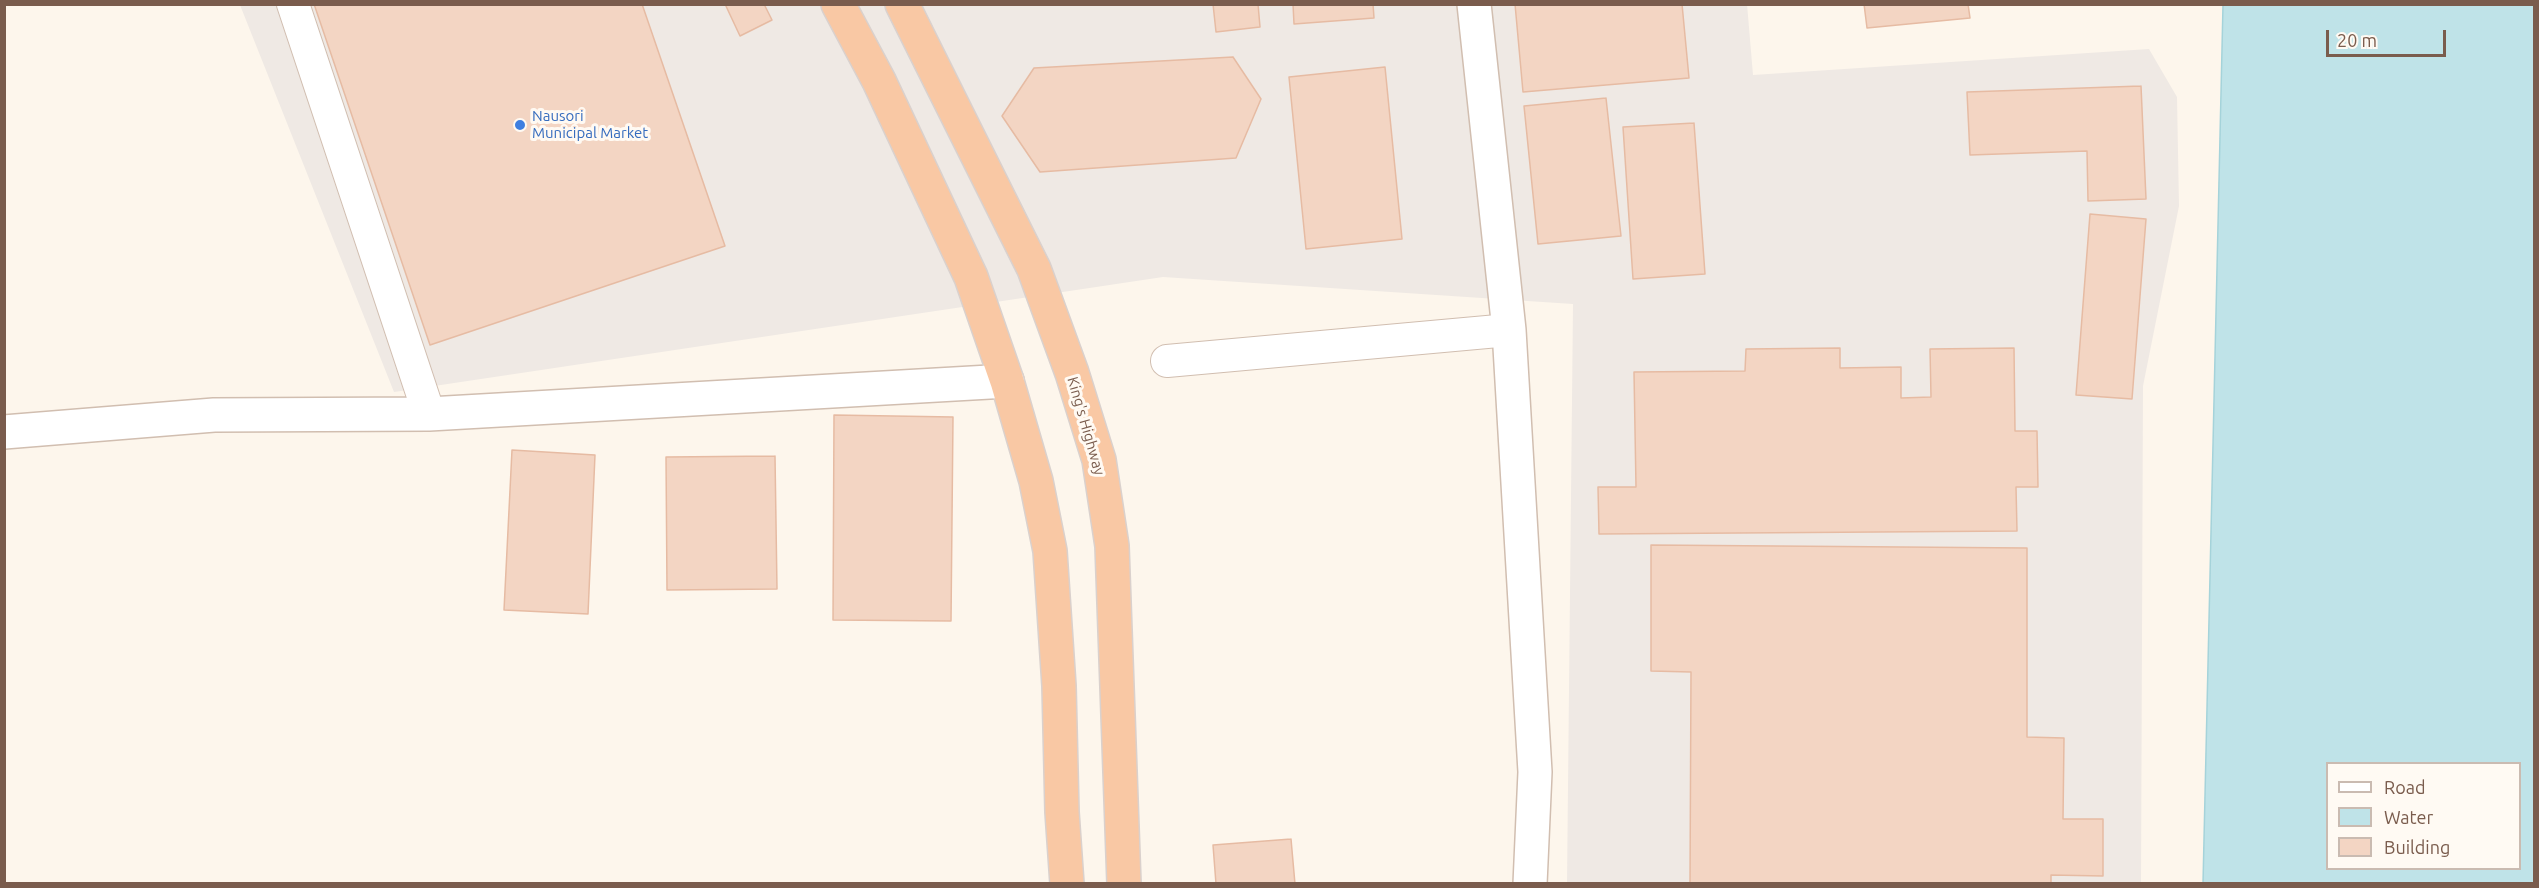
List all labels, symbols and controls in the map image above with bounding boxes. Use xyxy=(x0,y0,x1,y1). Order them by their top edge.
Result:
scale bar xyxy=(2329,18,2449,56)
text: 20 m xyxy=(2337,30,2377,50)
place label: Nausori Municipal Market xyxy=(532,107,648,142)
marker: Nausori Municipal Market xyxy=(513,118,527,132)
street label: King's Highway xyxy=(1063,375,1109,477)
legend xyxy=(2326,762,2521,870)
text: Road xyxy=(2384,777,2426,797)
text: Water xyxy=(2384,807,2433,827)
text: Building xyxy=(2384,837,2450,857)

